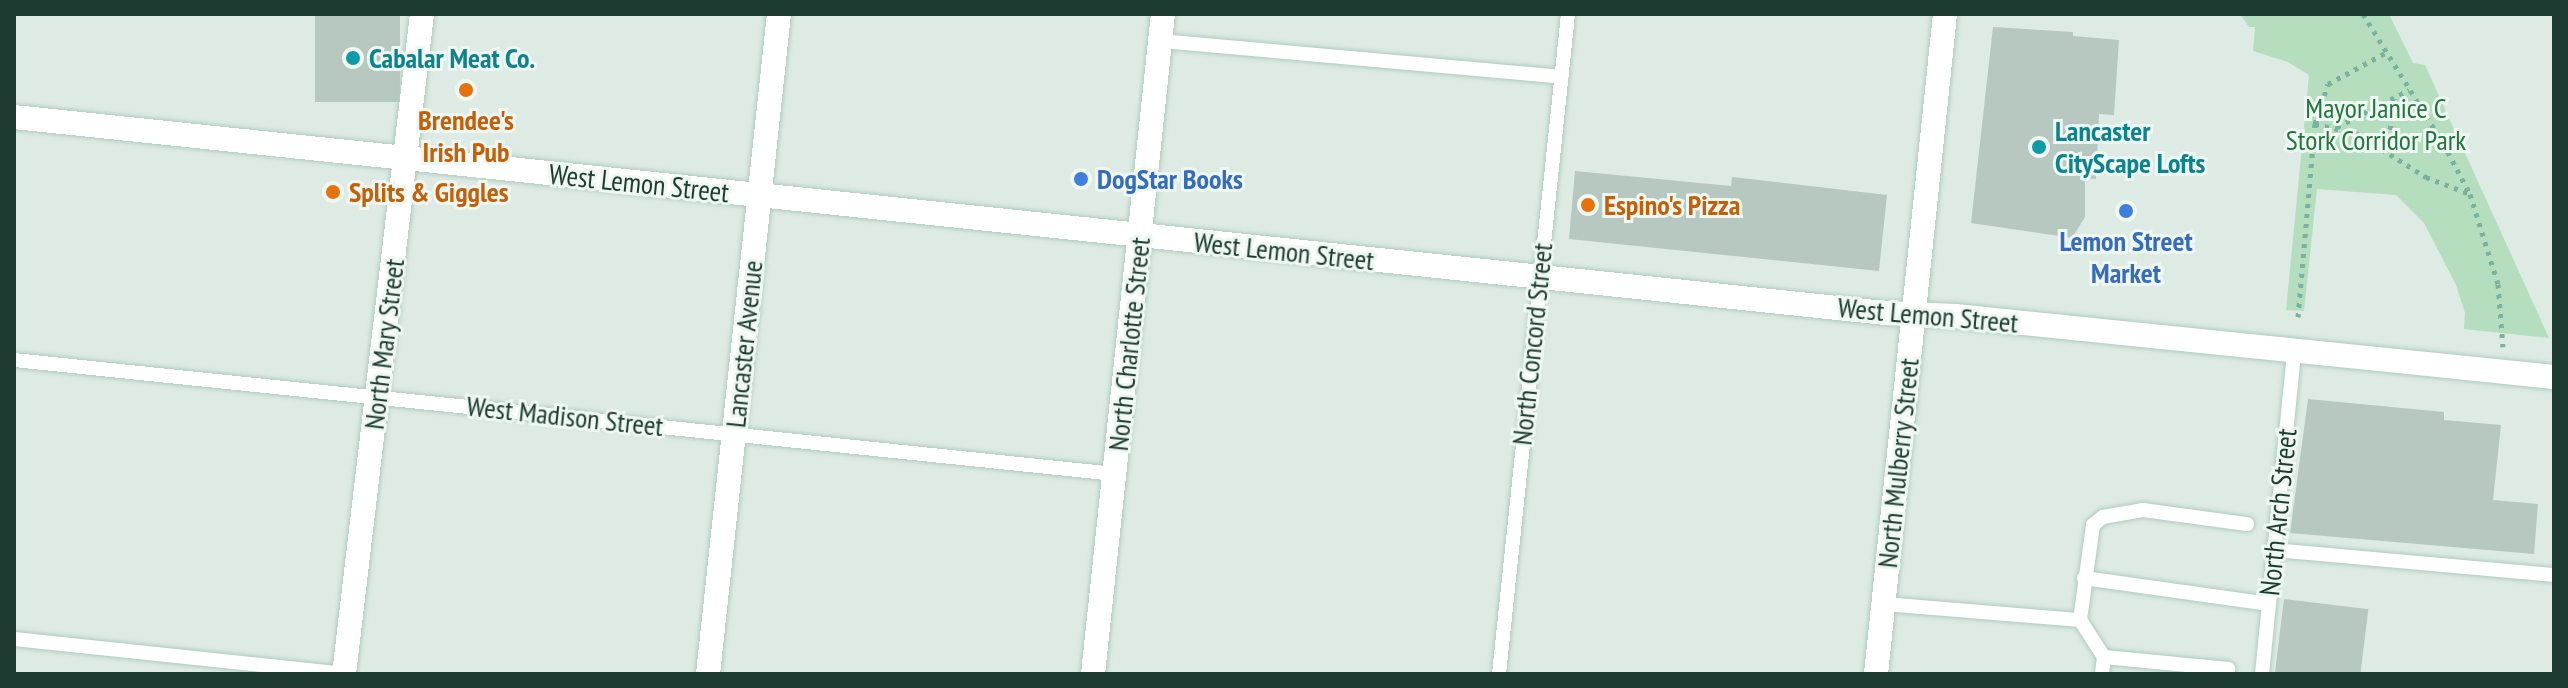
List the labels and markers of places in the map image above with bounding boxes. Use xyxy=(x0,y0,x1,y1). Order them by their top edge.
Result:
place label: Cabalar Meat Co. xyxy=(369,41,536,75)
marker: Cabalar Meat Co. xyxy=(344,49,362,67)
marker: Brendee's Irish Pub xyxy=(457,81,475,99)
place label: Brendee's Irish Pub xyxy=(418,103,514,169)
place label: Lancaster CityScape Lofts xyxy=(2055,114,2205,180)
marker: Lancaster CityScape Lofts xyxy=(2030,138,2048,156)
place label: DogStar Books xyxy=(1097,162,1243,196)
marker: DogStar Books xyxy=(1072,170,1090,188)
place label: Splits & Giggles xyxy=(349,175,509,209)
marker: Splits & Giggles xyxy=(324,183,342,201)
place label: Espino's Pizza xyxy=(1604,188,1740,222)
marker: Espino's Pizza xyxy=(1579,196,1597,214)
marker: Lemon Street Market xyxy=(2117,202,2135,220)
place label: Lemon Street Market xyxy=(2059,224,2193,290)

